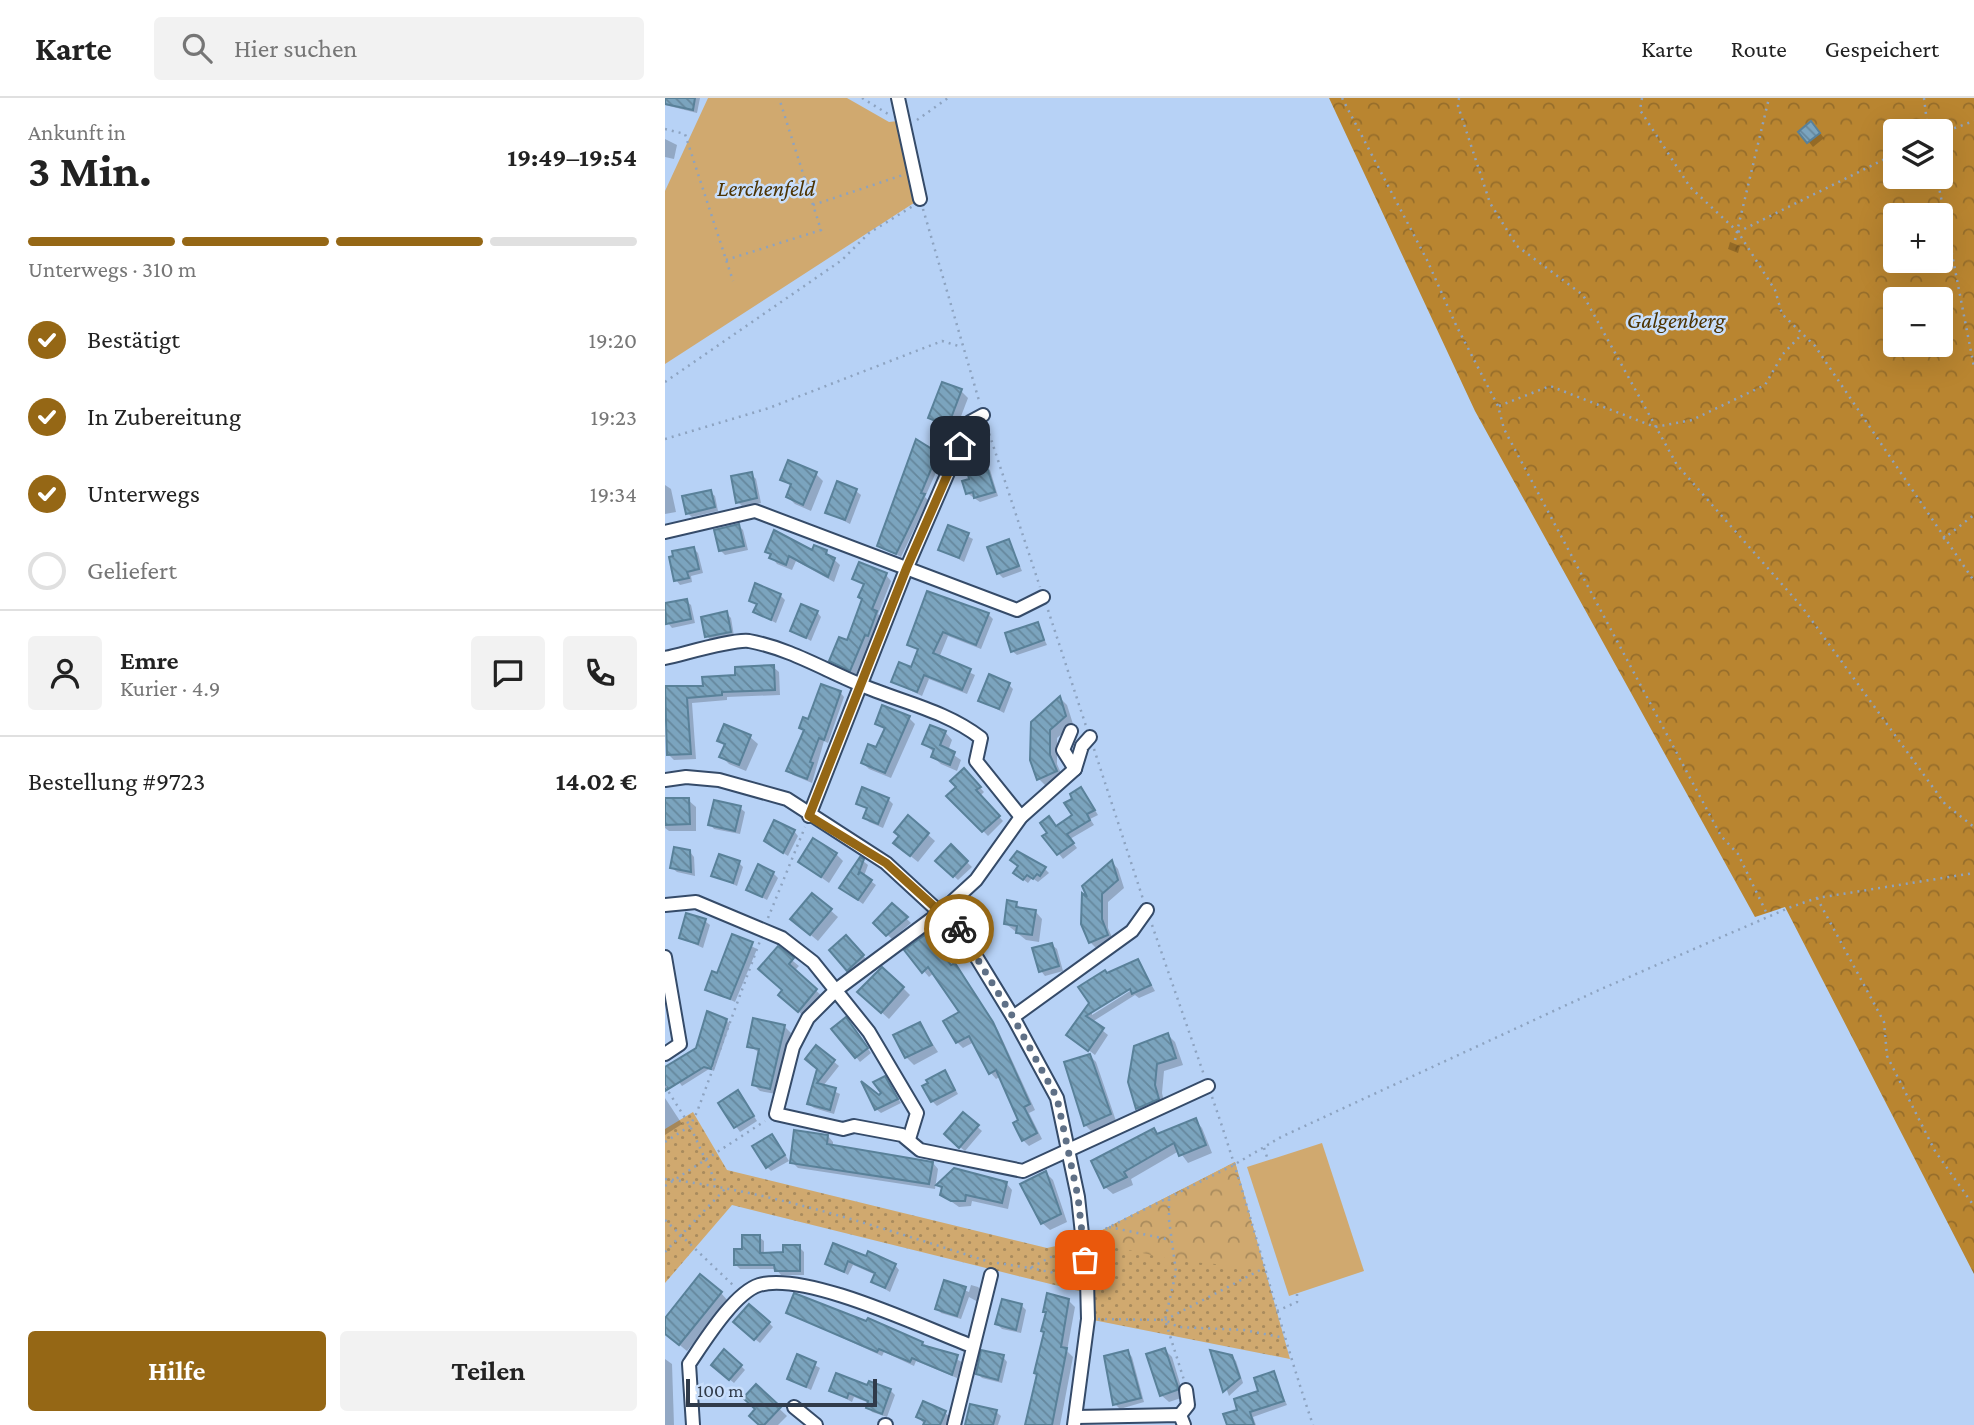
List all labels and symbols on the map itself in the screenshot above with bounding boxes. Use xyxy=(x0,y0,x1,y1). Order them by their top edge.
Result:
park label: Lerchenfeld xyxy=(717,175,816,201)
park label: Galgenberg xyxy=(1627,307,1726,333)
pin xyxy=(930,416,990,476)
courier xyxy=(924,894,994,964)
pin xyxy=(1055,1230,1115,1290)
scale bar xyxy=(686,1376,877,1408)

